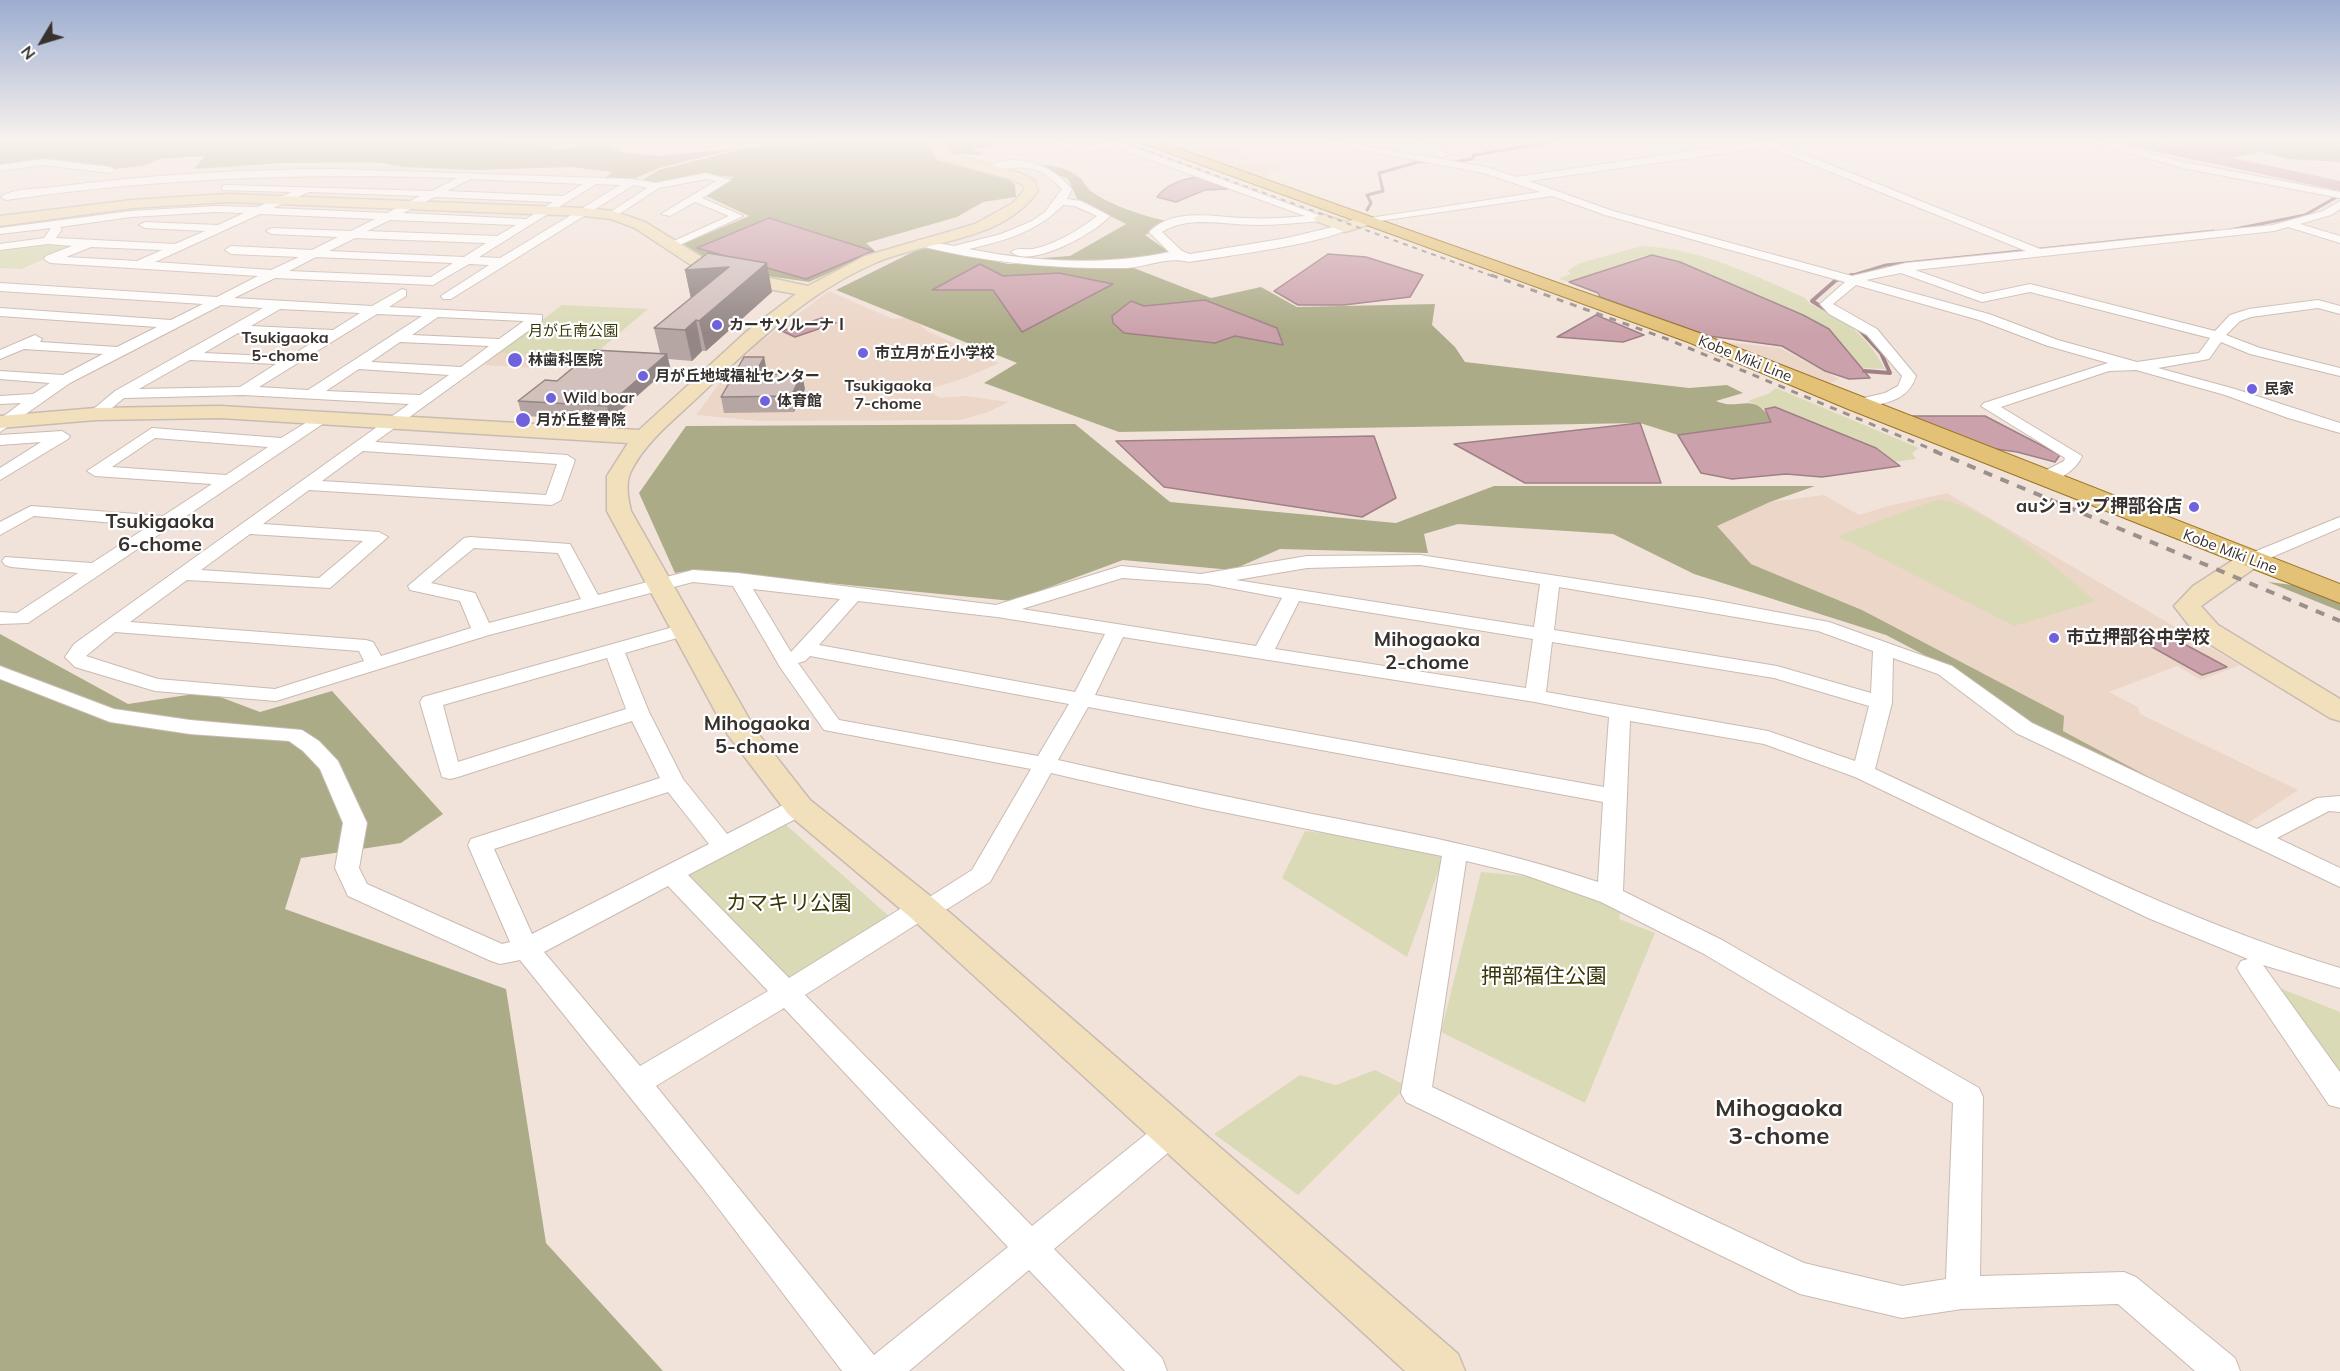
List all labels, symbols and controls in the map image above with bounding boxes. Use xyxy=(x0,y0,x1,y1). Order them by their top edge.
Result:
north arrow xyxy=(12,12,72,72)
text: N xyxy=(16,42,39,64)
place label: カーサソルーナⅠ xyxy=(729,316,849,334)
marker: カーサソルーナⅠ xyxy=(710,318,724,332)
park label: 月が丘南公園 xyxy=(528,322,618,340)
district label: Tsukigaoka 5-chome xyxy=(241,328,329,366)
street label: Kobe Miki Line xyxy=(1696,332,1794,386)
place label: 市立月が丘小学校 xyxy=(875,344,995,362)
marker: 市立月が丘小学校 xyxy=(856,346,870,360)
marker: 林歯科医院 xyxy=(506,351,524,369)
place label: 林歯科医院 xyxy=(528,351,603,369)
place label: 月が丘地域福祉センター xyxy=(655,367,820,385)
marker: 月が丘地域福祉センター xyxy=(636,369,650,383)
district label: Tsukigaoka 7-chome xyxy=(844,376,932,414)
place label: 民家 xyxy=(2264,380,2294,398)
marker: 民家 xyxy=(2245,382,2259,396)
place label: Wild boar xyxy=(563,389,634,407)
marker: Wild boar xyxy=(544,391,558,405)
place label: 体育館 xyxy=(777,392,822,410)
marker: 体育館 xyxy=(758,394,772,408)
marker: 月が丘整骨院 xyxy=(514,411,532,429)
place label: 月が丘整骨院 xyxy=(536,411,626,429)
place label: auショップ押部谷店 xyxy=(2016,496,2182,518)
marker: auショップ押部谷店 xyxy=(2187,500,2201,514)
district label: Tsukigaoka 6-chome xyxy=(105,510,215,557)
street label: Kobe Miki Line xyxy=(2180,526,2280,578)
place label: 市立押部谷中学校 xyxy=(2066,627,2210,649)
district label: Mihogaoka 2-chome xyxy=(1374,628,1480,675)
marker: 市立押部谷中学校 xyxy=(2047,631,2061,645)
district label: Mihogaoka 5-chome xyxy=(704,712,810,759)
park label: カマキリ公園 xyxy=(726,891,852,917)
park label: 押部福住公園 xyxy=(1481,964,1607,990)
district label: Mihogaoka 3-chome xyxy=(1715,1095,1843,1151)

